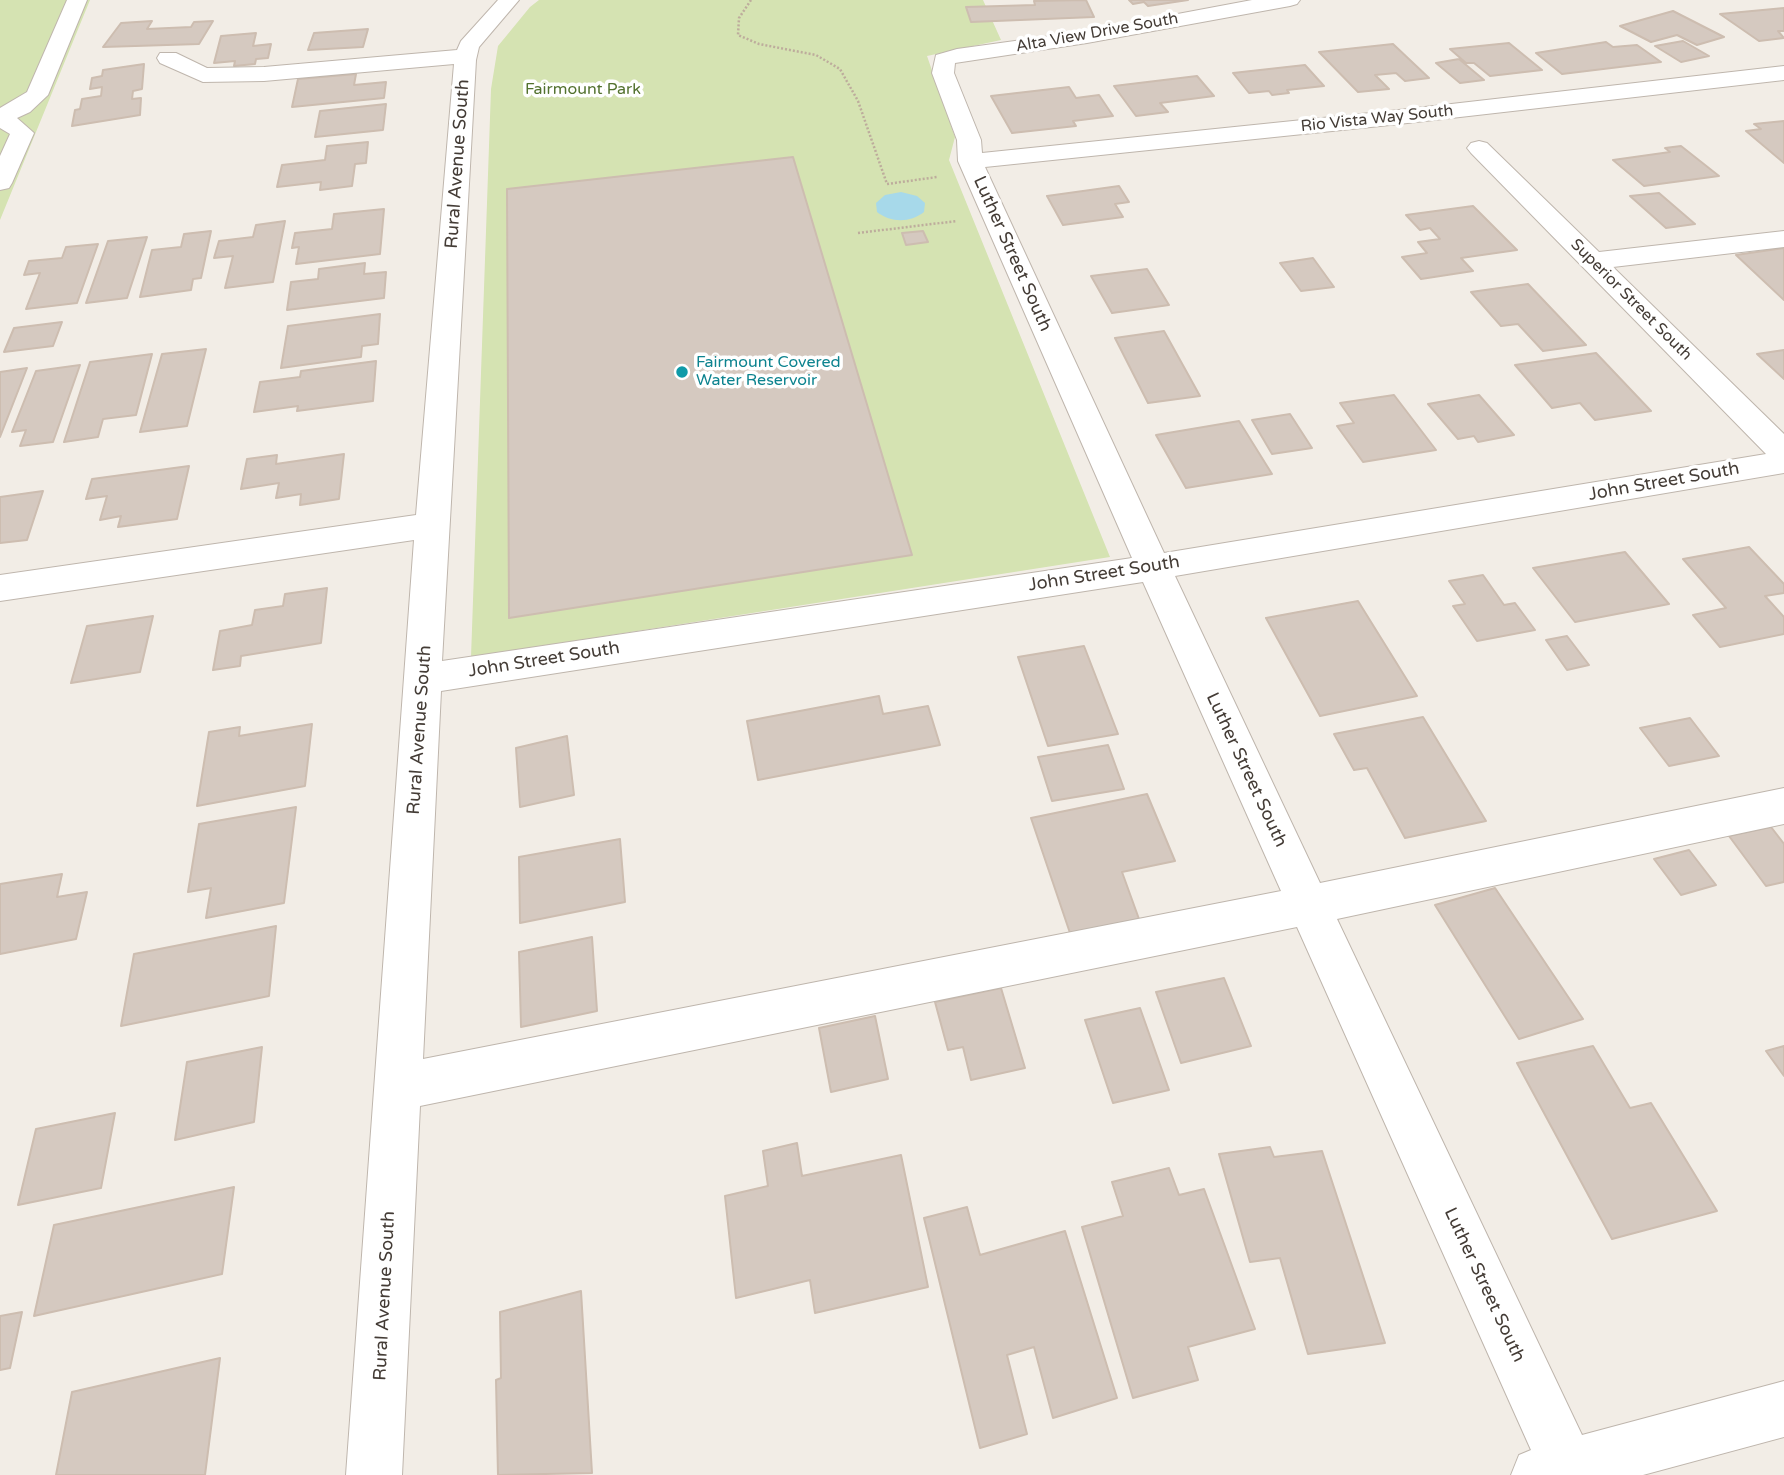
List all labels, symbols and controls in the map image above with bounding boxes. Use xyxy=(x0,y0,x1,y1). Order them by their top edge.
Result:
street label: Alta View Drive South xyxy=(1014,9,1180,57)
street label: Rural Avenue South xyxy=(441,79,475,249)
park label: Fairmount Park xyxy=(525,80,641,100)
street label: Rio Vista Way South xyxy=(1300,101,1454,137)
street label: Luther Street South xyxy=(968,173,1056,335)
street label: Superior Street South xyxy=(1566,235,1696,365)
place label: Fairmount Covered Water Reservoir xyxy=(696,353,841,391)
marker: Fairmount Covered Water Reservoir xyxy=(674,364,690,380)
street label: John Street South xyxy=(1587,458,1741,506)
street label: John Street South xyxy=(1027,551,1181,597)
street label: John Street South xyxy=(467,637,621,683)
street label: Rural Avenue South xyxy=(403,645,437,815)
street label: Luther Street South xyxy=(1201,689,1291,851)
street label: Luther Street South xyxy=(1439,1204,1529,1366)
street label: Rural Avenue South xyxy=(370,1211,400,1381)

